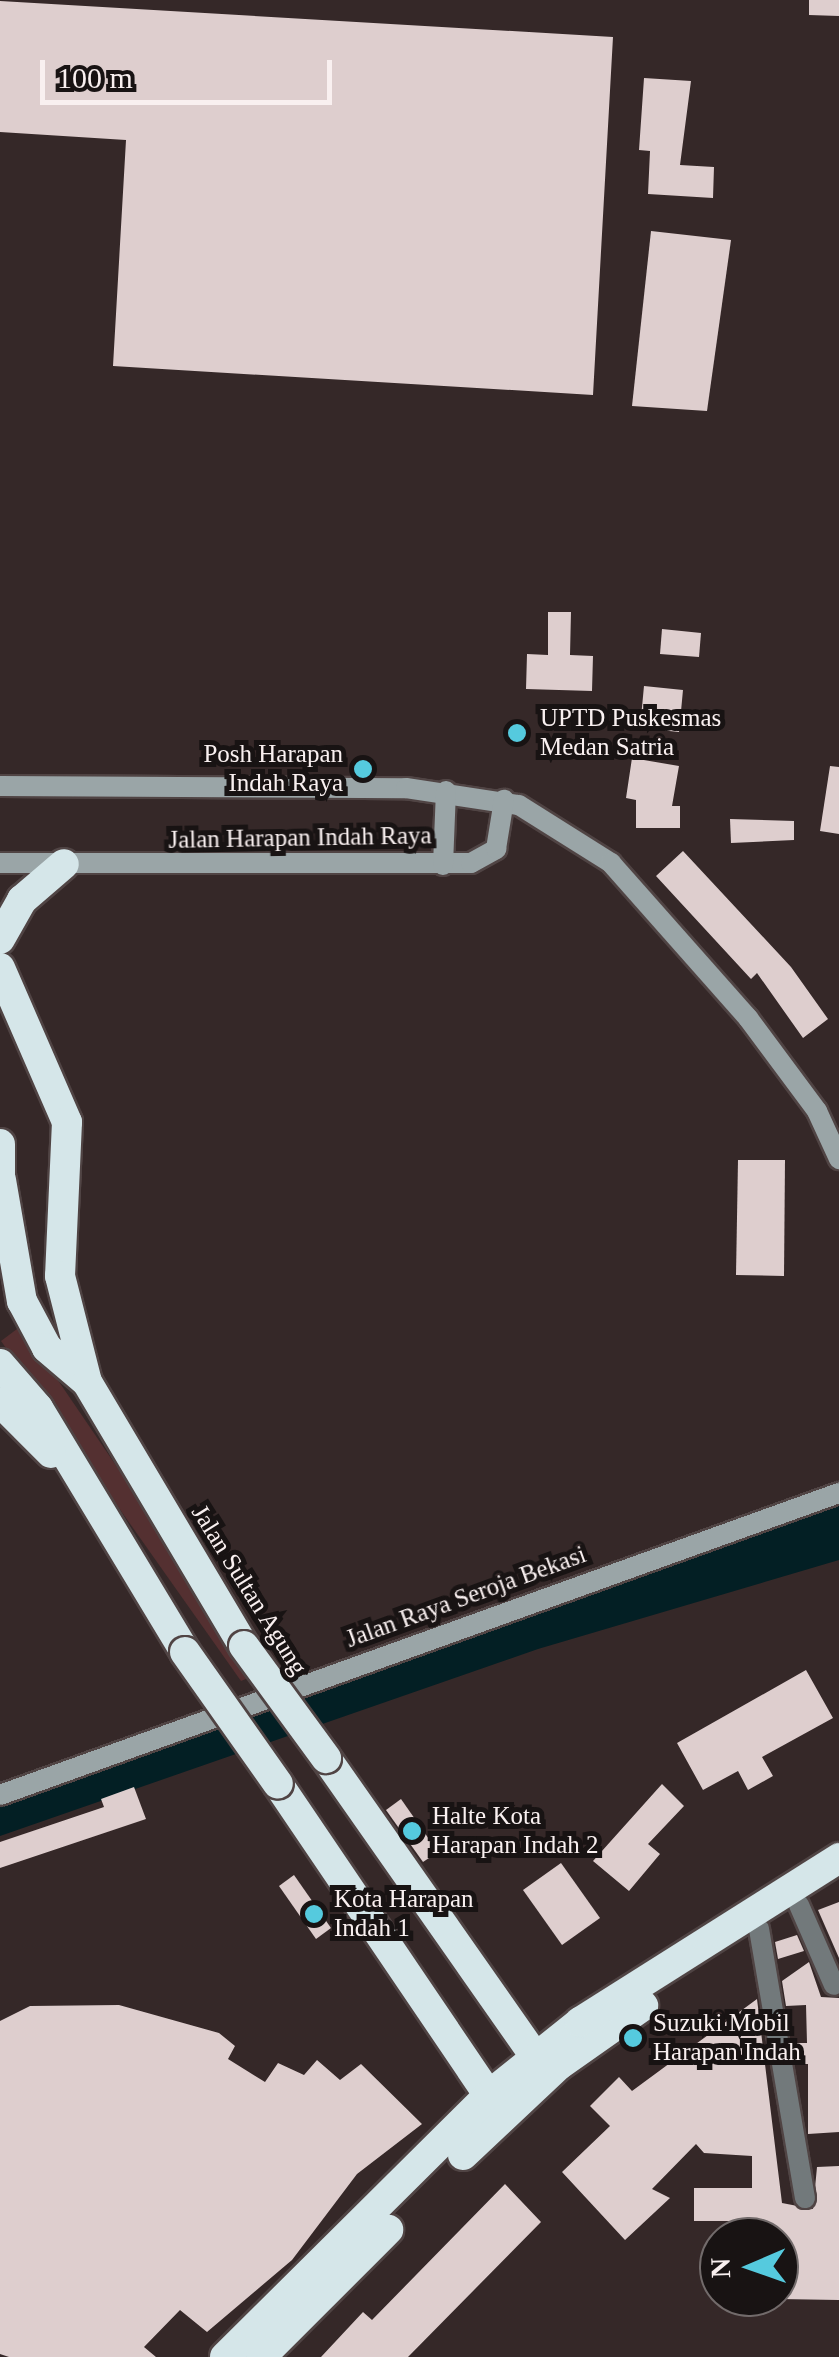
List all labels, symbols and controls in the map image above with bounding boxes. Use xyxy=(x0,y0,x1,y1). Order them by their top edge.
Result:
scale bar xyxy=(45,40,338,102)
text: 100 m xyxy=(57,61,133,94)
place label: UPTD Puskesmas Medan Satria xyxy=(540,704,721,763)
marker: UPTD Puskesmas Medan Satria xyxy=(504,720,530,746)
place label: Posh Harapan Indah Raya xyxy=(203,740,343,799)
marker: Posh Harapan Indah Raya xyxy=(352,758,374,780)
street label: Jalan Harapan Indah Raya xyxy=(168,821,432,855)
street label: Jalan Sultan Agung xyxy=(184,1499,314,1681)
street label: Jalan Raya Seroja Bekasi xyxy=(342,1540,590,1654)
place label: Halte Kota Harapan Indah 2 xyxy=(432,1802,599,1861)
marker: Halte Kota Harapan Indah 2 xyxy=(401,1820,423,1842)
place label: Kota Harapan Indah 1 xyxy=(334,1885,474,1944)
marker: Kota Harapan Indah 1 xyxy=(303,1903,325,1925)
place label: Suzuki Mobil Harapan Indah xyxy=(653,2009,801,2068)
marker: Suzuki Mobil Harapan Indah xyxy=(622,2027,644,2049)
north arrow xyxy=(699,2217,799,2317)
text: N xyxy=(705,2257,736,2279)

